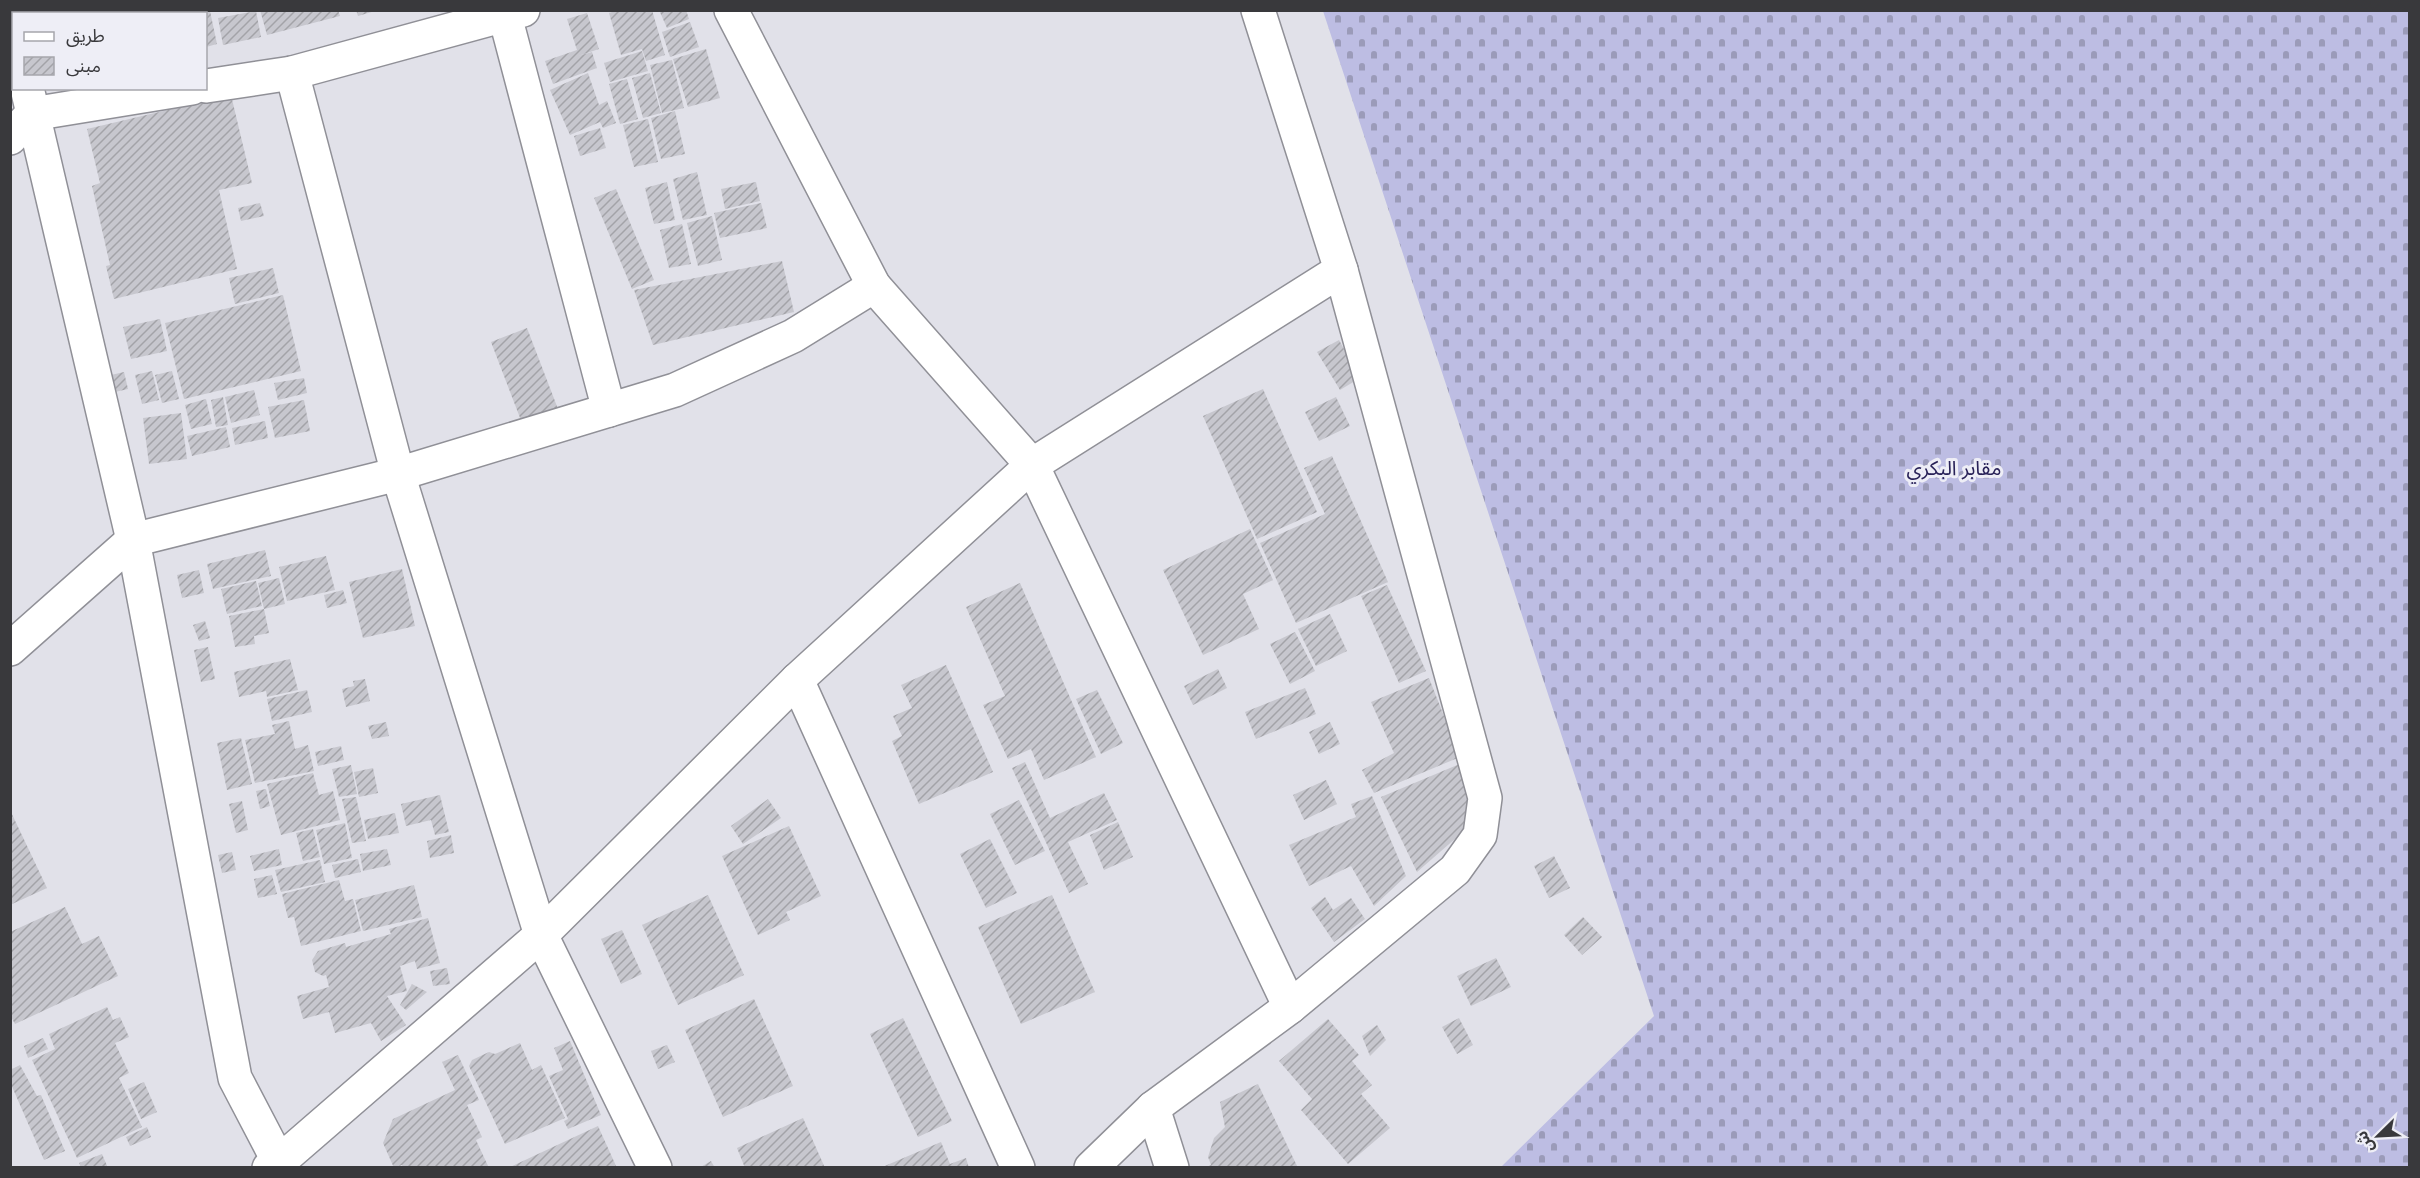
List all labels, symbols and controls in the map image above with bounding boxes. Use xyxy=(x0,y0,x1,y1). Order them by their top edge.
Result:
legend xyxy=(12,12,207,90)
text: طريق xyxy=(66,24,105,47)
text: مبنى xyxy=(66,54,101,77)
park label: مقابر البكري xyxy=(1907,455,2001,484)
north arrow xyxy=(2348,1106,2408,1166)
text: ش xyxy=(2351,1128,2378,1156)

